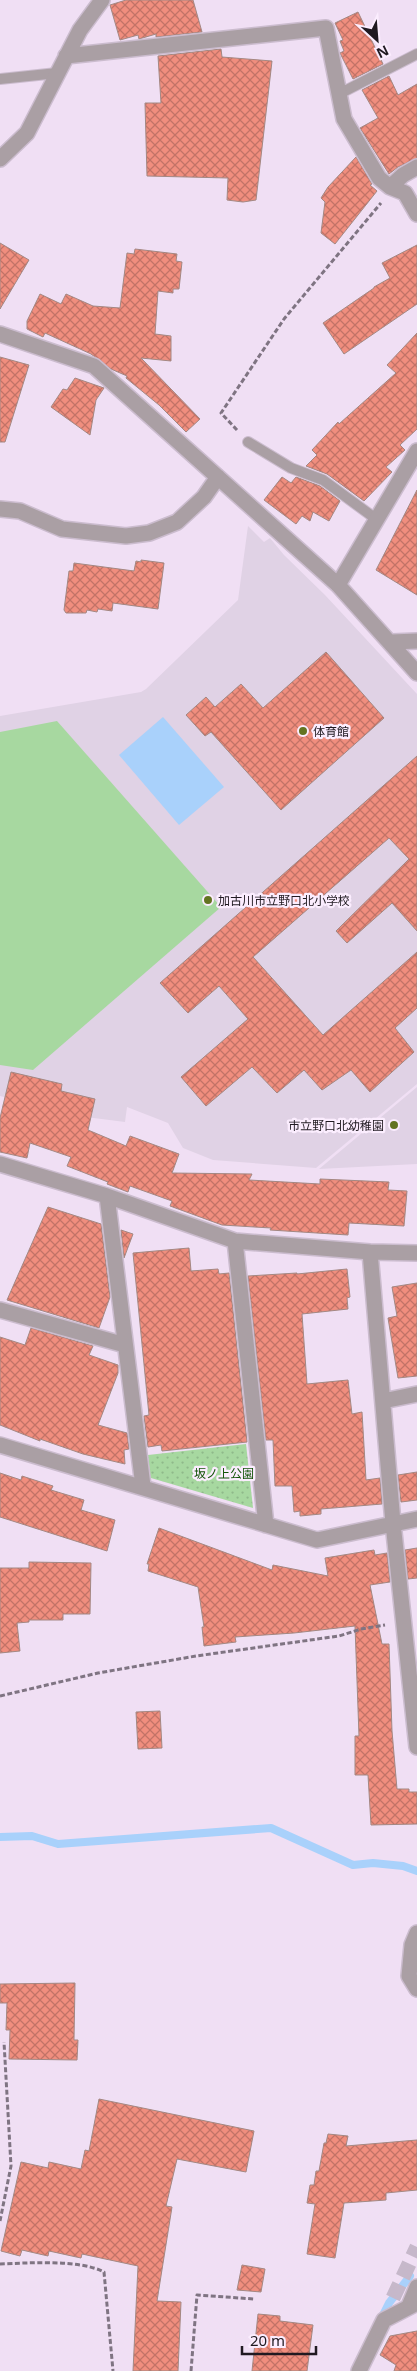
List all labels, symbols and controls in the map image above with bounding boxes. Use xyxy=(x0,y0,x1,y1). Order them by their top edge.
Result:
north arrow xyxy=(352,15,402,65)
text: N xyxy=(374,41,392,63)
place label: 体育館 xyxy=(313,723,349,740)
marker: 体育館 xyxy=(297,725,309,737)
place label: 加古川市立野口北小学校 xyxy=(218,892,350,909)
marker: 加古川市立野口北小学校 xyxy=(202,894,214,906)
place label: 市立野口北幼稚園 xyxy=(288,1117,384,1134)
marker: 市立野口北幼稚園 xyxy=(388,1119,400,1131)
park label: 坂ノ上公園 xyxy=(194,1465,254,1482)
scale bar xyxy=(242,2324,316,2356)
text: 20 m xyxy=(250,2330,285,2350)

